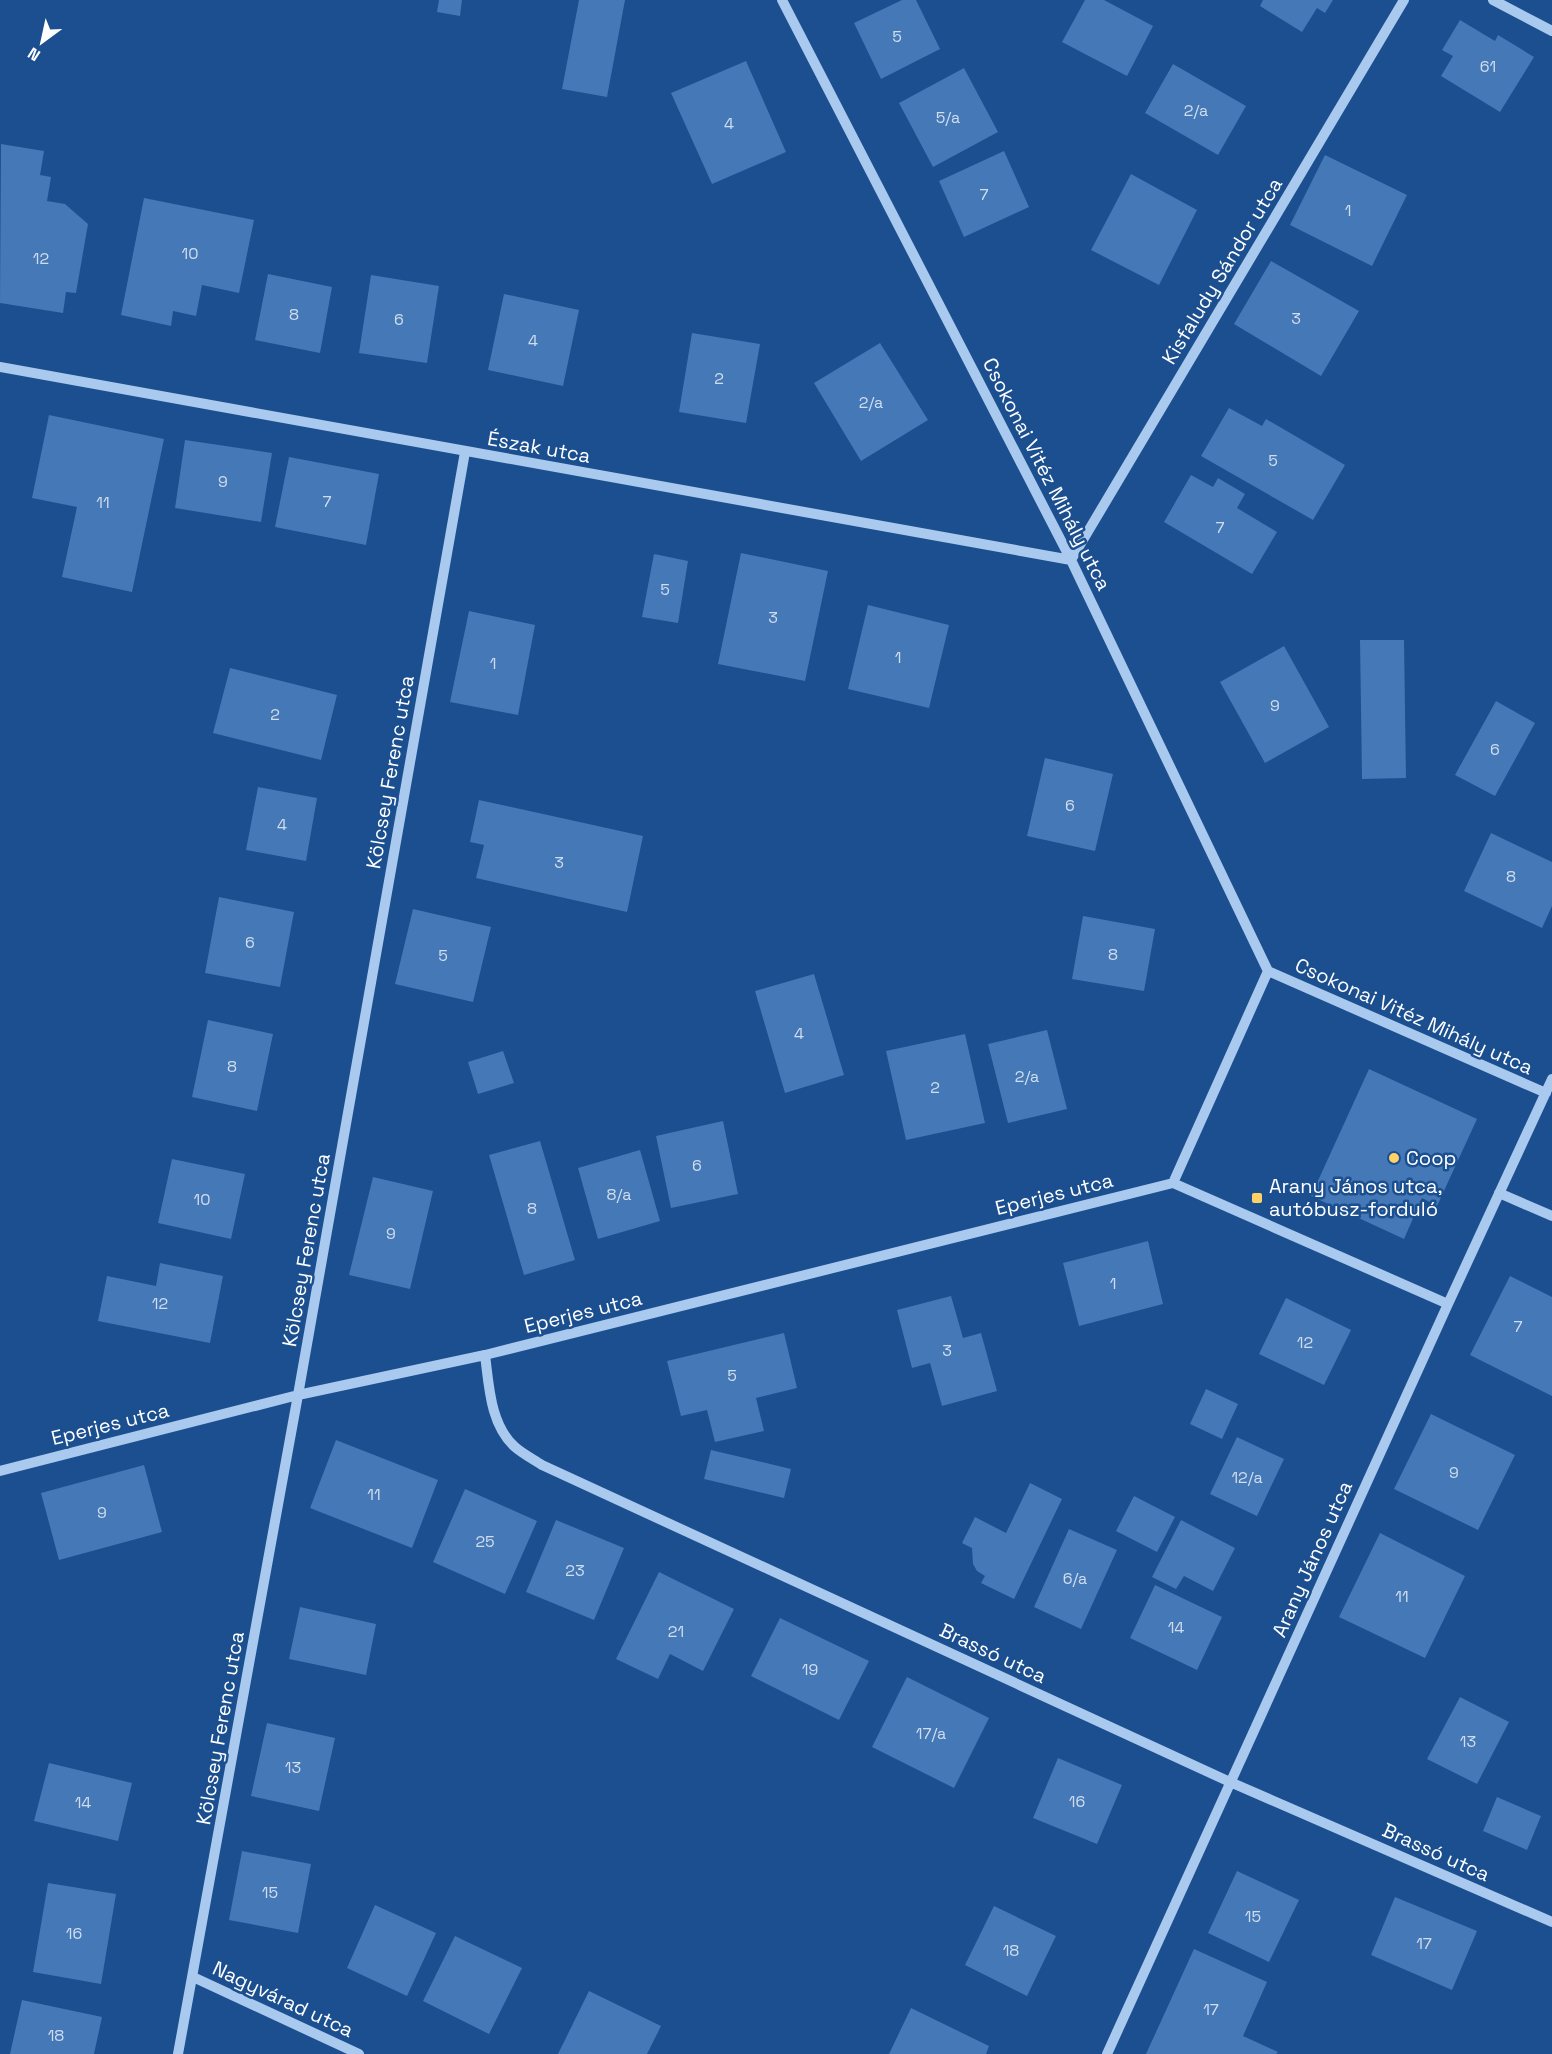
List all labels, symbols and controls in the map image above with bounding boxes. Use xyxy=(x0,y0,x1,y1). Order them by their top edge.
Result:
north arrow xyxy=(12,12,72,72)
house number: 5 xyxy=(892,26,902,47)
text: N xyxy=(24,42,44,66)
house number: 61 xyxy=(1480,56,1496,77)
house number: 2/a xyxy=(1184,100,1208,121)
house number: 5/a xyxy=(936,107,960,128)
house number: 4 xyxy=(724,113,734,134)
street label: Kisfaludy Sándor utca xyxy=(1156,173,1288,369)
house number: 7 xyxy=(979,184,989,205)
house number: 1 xyxy=(1345,200,1351,221)
house number: 10 xyxy=(182,243,198,264)
house number: 12 xyxy=(33,248,49,269)
house number: 8 xyxy=(289,304,299,325)
house number: 3 xyxy=(1291,308,1301,329)
house number: 6 xyxy=(394,309,404,330)
house number: 4 xyxy=(528,330,538,351)
street label: Csokonai Vitéz Mihály utca xyxy=(977,353,1117,595)
house number: 2 xyxy=(714,368,724,389)
house number: 2/a xyxy=(859,392,883,413)
street label: Észak utca xyxy=(485,425,593,469)
house number: 5 xyxy=(1268,450,1278,471)
house number: 9 xyxy=(218,471,228,492)
house number: 7 xyxy=(322,491,332,512)
house number: 11 xyxy=(96,492,110,513)
house number: 7 xyxy=(1215,517,1225,538)
house number: 5 xyxy=(660,579,670,600)
house number: 3 xyxy=(768,607,778,628)
house number: 1 xyxy=(895,647,901,668)
house number: 1 xyxy=(490,653,496,674)
street label: Kölcsey Ferenc utca xyxy=(360,673,420,871)
house number: 9 xyxy=(1270,695,1280,716)
house number: 2 xyxy=(270,704,280,725)
house number: 6 xyxy=(1490,739,1500,760)
house number: 6 xyxy=(1065,795,1075,816)
house number: 4 xyxy=(277,814,287,835)
house number: 3 xyxy=(554,852,564,873)
house number: 8 xyxy=(1506,866,1516,887)
house number: 6 xyxy=(245,932,255,953)
house number: 8 xyxy=(1108,944,1118,965)
house number: 5 xyxy=(438,945,448,966)
street label: Csokonai Vitéz Mihály utca xyxy=(1291,952,1537,1080)
house number: 4 xyxy=(794,1023,804,1044)
house number: 8 xyxy=(227,1056,237,1077)
house number: 2/a xyxy=(1015,1066,1039,1087)
house number: 2 xyxy=(930,1077,940,1098)
place label: Coop xyxy=(1406,1145,1456,1171)
street label: Kölcsey Ferenc utca xyxy=(276,1151,336,1349)
marker: Coop xyxy=(1387,1151,1401,1165)
house number: 6 xyxy=(692,1155,702,1176)
street label: Eperjes utca xyxy=(992,1167,1116,1221)
place label: Arany János utca, autóbusz-forduló xyxy=(1269,1173,1443,1222)
house number: 8/a xyxy=(607,1184,631,1205)
house number: 10 xyxy=(194,1189,210,1210)
marker: Arany János utca, autóbusz-forduló xyxy=(1250,1191,1264,1205)
house number: 8 xyxy=(527,1198,537,1219)
house number: 9 xyxy=(386,1223,396,1244)
house number: 1 xyxy=(1110,1273,1116,1294)
street label: Eperjes utca xyxy=(521,1285,645,1339)
house number: 12 xyxy=(152,1293,168,1314)
house number: 7 xyxy=(1513,1316,1523,1337)
house number: 12 xyxy=(1297,1332,1313,1353)
house number: 3 xyxy=(942,1340,952,1361)
house number: 5 xyxy=(727,1365,737,1386)
street label: Eperjes utca xyxy=(48,1397,172,1451)
house number: 9 xyxy=(1449,1462,1459,1483)
house number: 12/a xyxy=(1231,1467,1263,1488)
street label: Arany János utca xyxy=(1266,1477,1358,1641)
house number: 11 xyxy=(367,1484,381,1505)
house number: 9 xyxy=(97,1502,107,1523)
house number: 25 xyxy=(475,1531,495,1552)
house number: 23 xyxy=(565,1560,585,1581)
house number: 6/a xyxy=(1063,1568,1087,1589)
house number: 11 xyxy=(1395,1586,1409,1607)
street label: Brassó utca xyxy=(935,1617,1051,1689)
house number: 14 xyxy=(1168,1617,1184,1638)
house number: 21 xyxy=(668,1621,684,1642)
street label: Kölcsey Ferenc utca xyxy=(190,1629,250,1827)
house number: 19 xyxy=(802,1659,818,1680)
house number: 17/a xyxy=(916,1723,946,1744)
house number: 13 xyxy=(1460,1731,1476,1752)
house number: 13 xyxy=(285,1757,301,1778)
house number: 16 xyxy=(1069,1791,1085,1812)
house number: 14 xyxy=(75,1792,91,1813)
street label: Brassó utca xyxy=(1378,1817,1494,1887)
house number: 15 xyxy=(262,1882,278,1903)
house number: 15 xyxy=(1245,1906,1261,1927)
house number: 16 xyxy=(66,1923,82,1944)
house number: 17 xyxy=(1416,1933,1432,1954)
house number: 18 xyxy=(1003,1940,1019,1961)
street label: Nagyvárad utca xyxy=(208,1955,358,2043)
house number: 17 xyxy=(1203,1999,1219,2020)
house number: 18 xyxy=(48,2025,64,2046)

